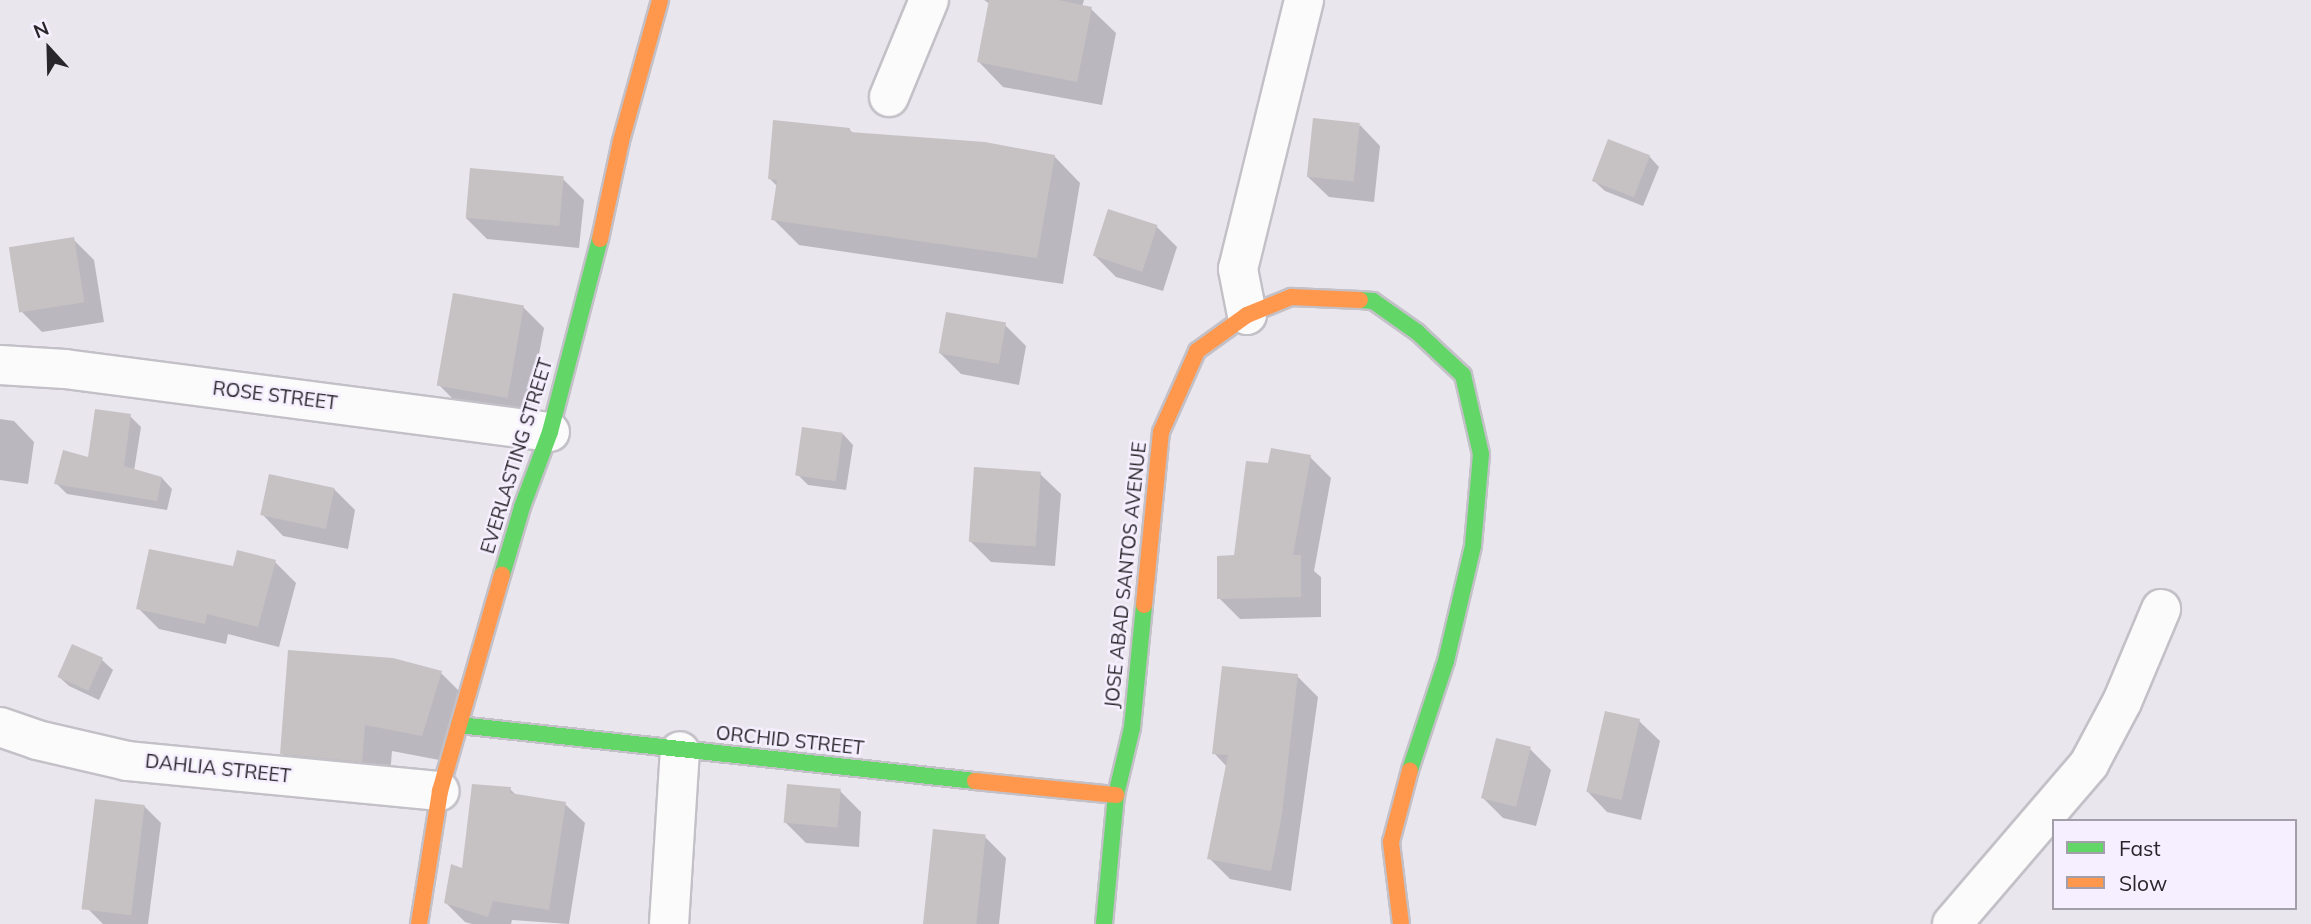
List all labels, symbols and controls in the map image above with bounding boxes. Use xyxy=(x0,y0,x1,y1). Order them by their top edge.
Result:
north arrow xyxy=(14,14,84,84)
text: N xyxy=(30,16,52,43)
street label: EVERLASTING STREET xyxy=(476,356,558,556)
street label: ROSE STREET xyxy=(211,377,339,415)
street label: JOSE ABAD SANTOS AVENUE xyxy=(1101,441,1151,709)
street label: ORCHID STREET xyxy=(715,722,865,760)
street label: DAHLIA STREET xyxy=(144,750,292,788)
legend xyxy=(2052,819,2297,910)
text: Fast xyxy=(2119,835,2161,861)
text: Slow xyxy=(2119,870,2167,896)

